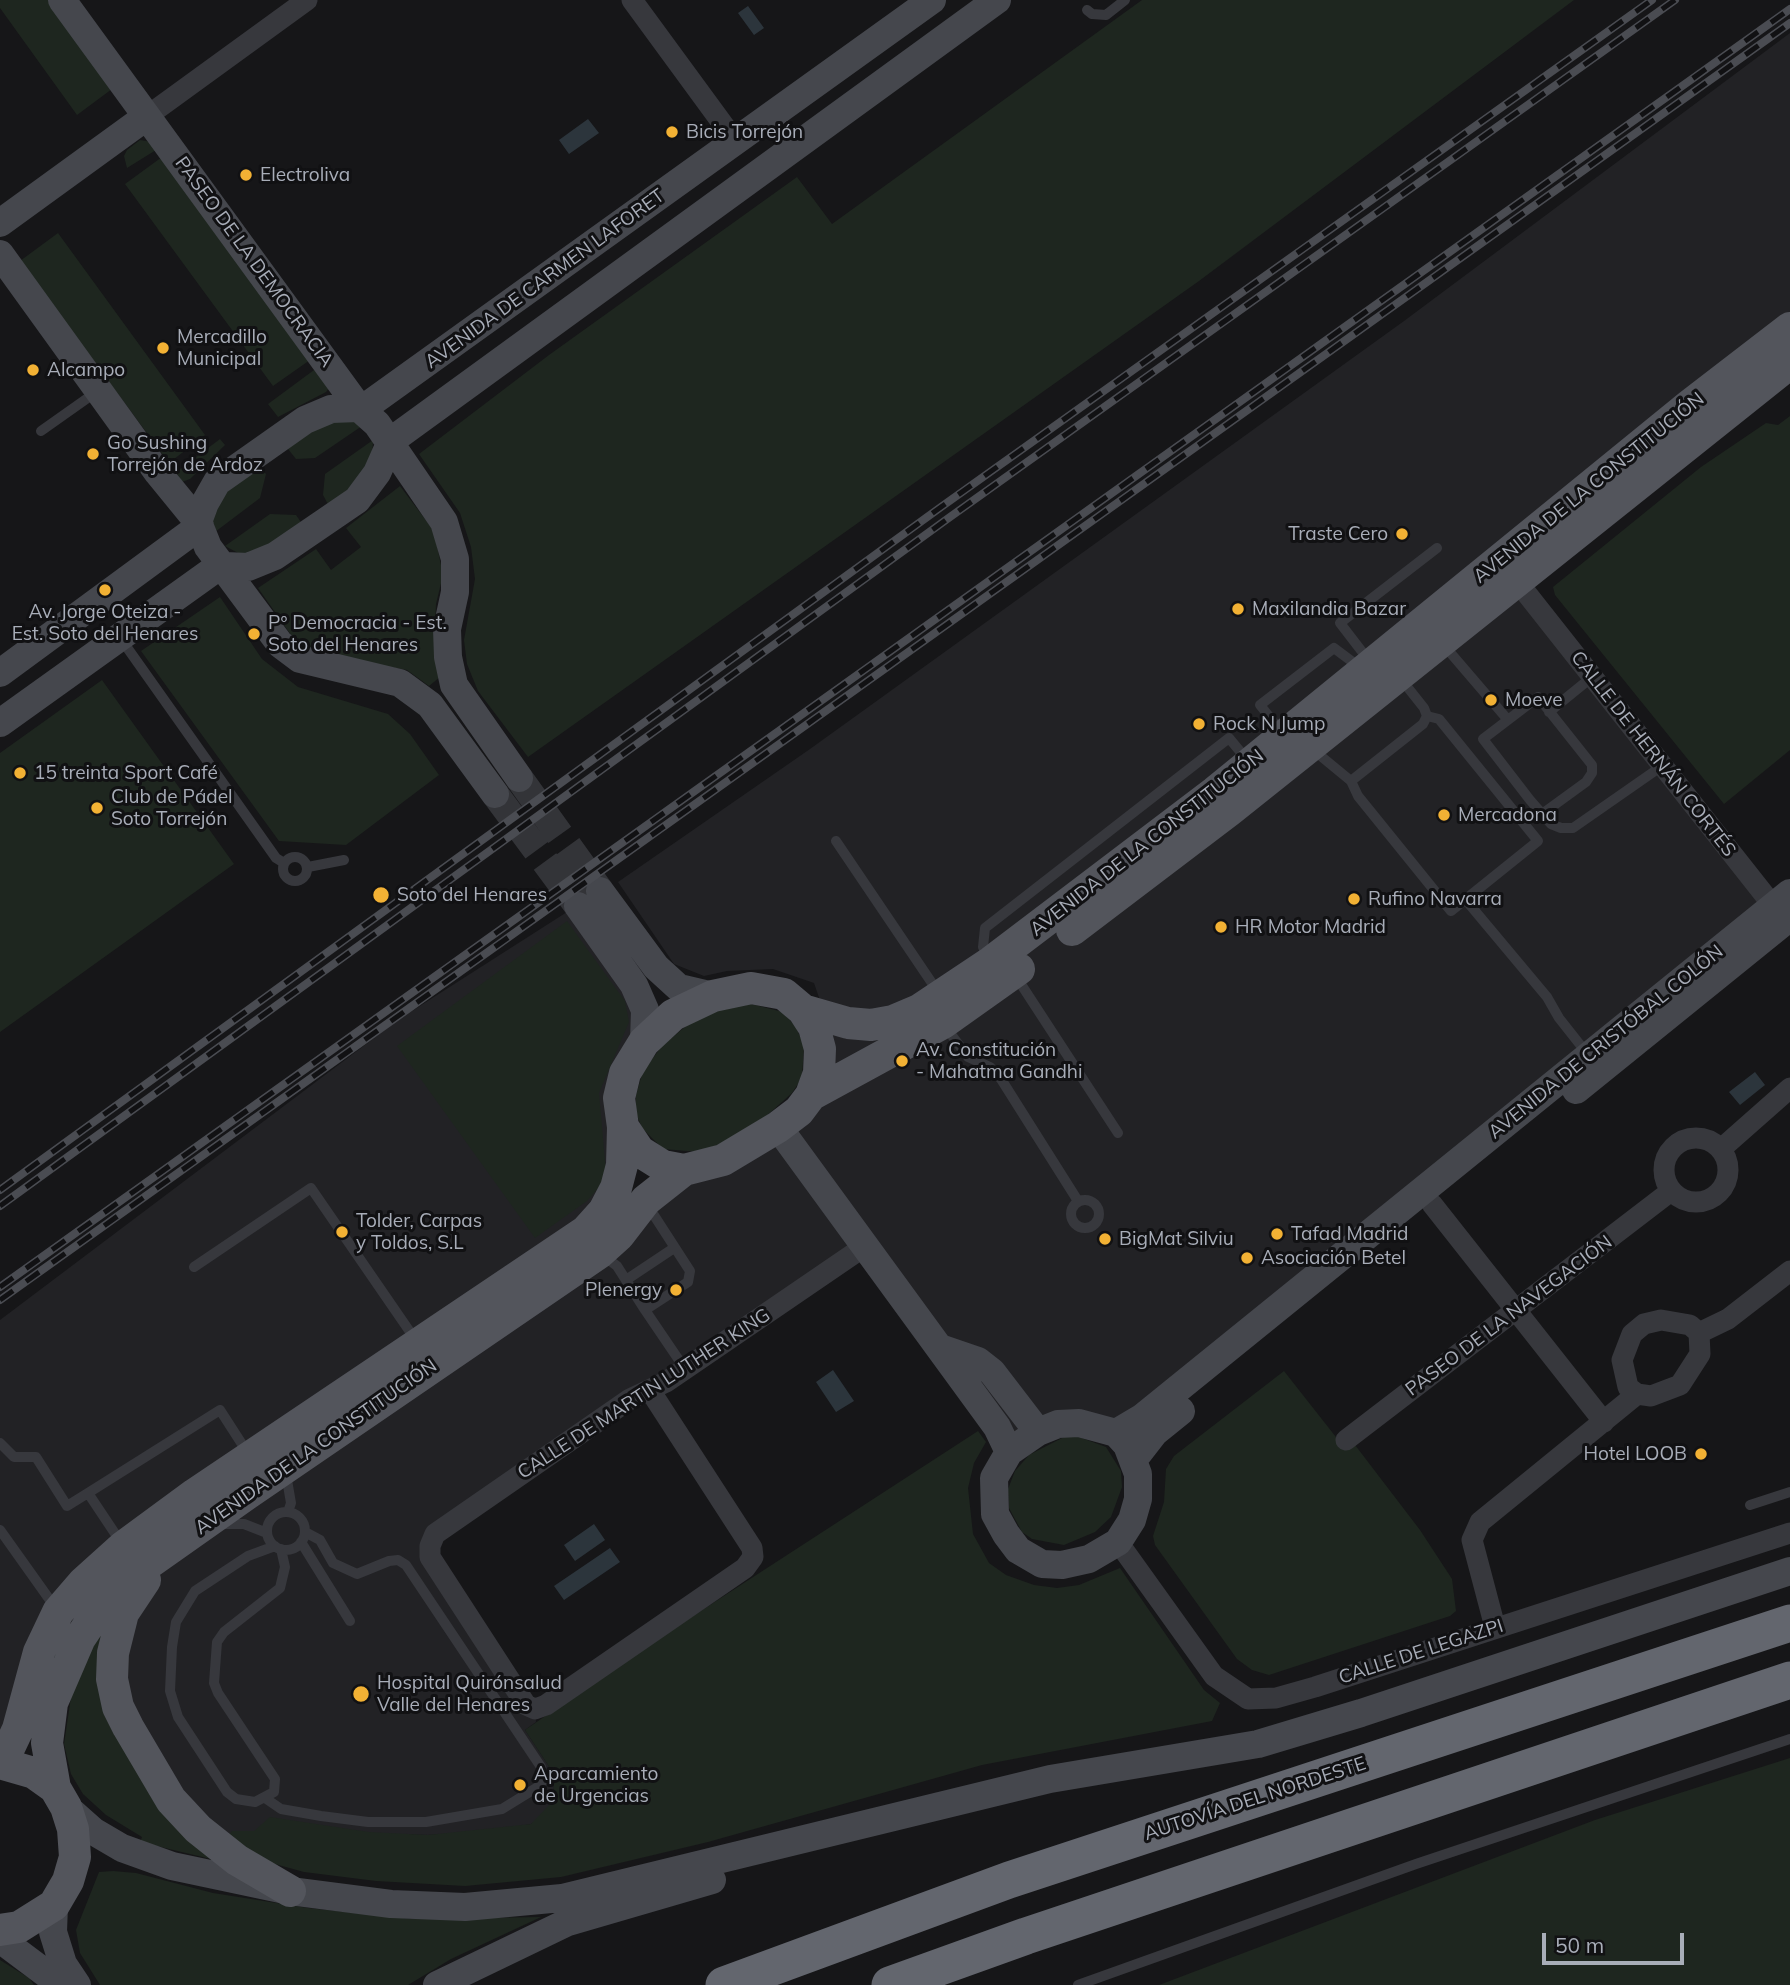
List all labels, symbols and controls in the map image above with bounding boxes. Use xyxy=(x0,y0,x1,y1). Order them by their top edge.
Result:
place label: Bicis Torrejón xyxy=(686,121,803,143)
marker: Bicis Torrejón xyxy=(664,124,680,140)
street label: PASEO DE LA DEMOCRACIA xyxy=(170,152,338,372)
place label: Electroliva xyxy=(260,164,350,186)
marker: Electroliva xyxy=(238,167,254,183)
street label: AVENIDA DE CARMEN LAFORET xyxy=(421,184,669,374)
place label: Mercadillo Municipal xyxy=(177,326,267,370)
marker: Mercadillo Municipal xyxy=(155,340,171,356)
place label: Alcampo xyxy=(47,359,125,381)
marker: Alcampo xyxy=(25,362,41,378)
street label: AVENIDA DE LA CONSTITUCIÓN xyxy=(1469,388,1709,588)
place label: Go Sushing Torrejón de Ardoz xyxy=(107,432,263,476)
marker: Go Sushing Torrejón de Ardoz xyxy=(85,446,101,462)
place label: Traste Cero xyxy=(1288,523,1388,545)
marker: Traste Cero xyxy=(1394,526,1410,542)
marker: Av. Jorge Oteiza - Est. Soto del Henares xyxy=(97,582,113,598)
place label: Maxilandia Bazar xyxy=(1252,598,1406,620)
place label: Av. Jorge Oteiza - Est. Soto del Henares xyxy=(12,601,198,645)
marker: Maxilandia Bazar xyxy=(1230,601,1246,617)
place label: Pº Democracia - Est. Soto del Henares xyxy=(268,612,447,656)
marker: Pº Democracia - Est. Soto del Henares xyxy=(246,626,262,642)
street label: CALLE DE HERNÁN CORTÉS xyxy=(1566,647,1740,861)
place label: Moeve xyxy=(1505,689,1563,711)
marker: Moeve xyxy=(1483,692,1499,708)
place label: Rock N Jump xyxy=(1213,713,1325,735)
marker: Rock N Jump xyxy=(1191,716,1207,732)
street label: AVENIDA DE LA CONSTITUCIÓN xyxy=(1026,745,1268,941)
place label: 15 treinta Sport Café xyxy=(34,762,218,784)
marker: 15 treinta Sport Café xyxy=(12,765,28,781)
place label: Club de Pádel Soto Torrejón xyxy=(111,786,233,830)
marker: Club de Pádel Soto Torrejón xyxy=(89,800,105,816)
place label: Mercadona xyxy=(1458,804,1557,826)
marker: Mercadona xyxy=(1436,807,1452,823)
place label: Soto del Henares xyxy=(397,884,547,906)
marker: Soto del Henares xyxy=(371,885,391,905)
place label: Rufino Navarra xyxy=(1368,888,1502,910)
marker: Rufino Navarra xyxy=(1346,891,1362,907)
place label: HR Motor Madrid xyxy=(1235,916,1386,938)
marker: HR Motor Madrid xyxy=(1213,919,1229,935)
street label: AVENIDA DE CRISTÓBAL COLÓN xyxy=(1484,940,1728,1144)
place label: Av. Constitución - Mahatma Gandhi xyxy=(916,1039,1082,1083)
marker: Av. Constitución - Mahatma Gandhi xyxy=(894,1053,910,1069)
place label: Tolder, Carpas y Toldos, S.L xyxy=(356,1210,482,1254)
place label: Tafad Madrid xyxy=(1291,1223,1408,1245)
marker: Tolder, Carpas y Toldos, S.L xyxy=(334,1224,350,1240)
marker: Tafad Madrid xyxy=(1269,1226,1285,1242)
place label: BigMat Silviu xyxy=(1119,1228,1234,1250)
marker: BigMat Silviu xyxy=(1097,1231,1113,1247)
street label: PASEO DE LA NAVEGACIÓN xyxy=(1401,1231,1617,1401)
place label: Asociación Betel xyxy=(1261,1247,1406,1269)
marker: Asociación Betel xyxy=(1239,1250,1255,1266)
place label: Plenergy xyxy=(585,1279,662,1301)
marker: Plenergy xyxy=(668,1282,684,1298)
street label: CALLE DE MARTIN LUTHER KING xyxy=(513,1304,775,1484)
street label: AVENIDA DE LA CONSTITUCIÓN xyxy=(191,1354,441,1540)
place label: Hotel LOOB xyxy=(1583,1443,1687,1465)
marker: Hotel LOOB xyxy=(1693,1446,1709,1462)
street label: CALLE DE LEGAZPI xyxy=(1336,1615,1506,1689)
place label: Hospital Quirónsalud Valle del Henares xyxy=(377,1672,562,1716)
marker: Hospital Quirónsalud Valle del Henares xyxy=(351,1684,371,1704)
street label: AUTOVÍA DEL NORDESTE xyxy=(1141,1752,1369,1846)
place label: Aparcamiento de Urgencias xyxy=(534,1763,658,1807)
marker: Aparcamiento de Urgencias xyxy=(512,1777,528,1793)
scale bar xyxy=(1545,1918,1687,1962)
text: 50 m xyxy=(1555,1932,1604,1958)

